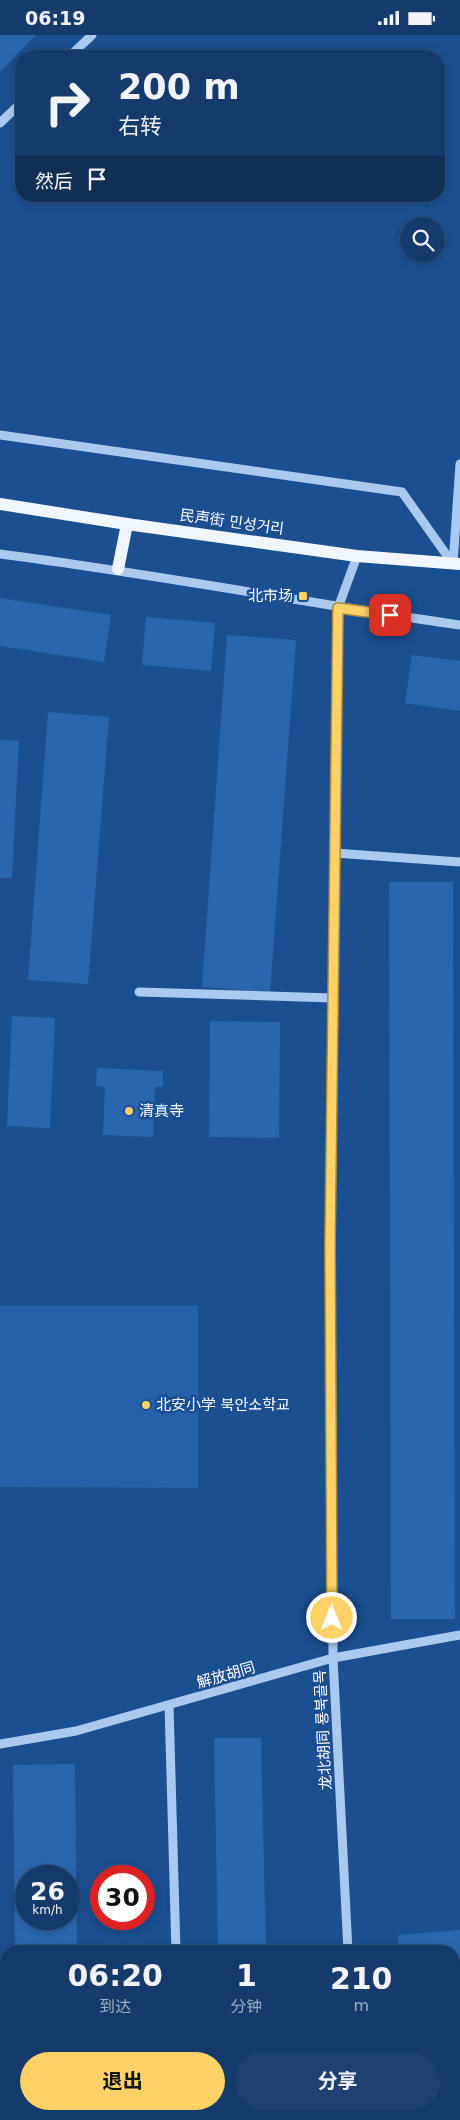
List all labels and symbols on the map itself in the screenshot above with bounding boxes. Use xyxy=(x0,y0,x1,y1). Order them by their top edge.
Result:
street label: 民声街 민성거리 xyxy=(179,506,285,538)
place label: 北市场 xyxy=(248,587,293,605)
marker: 北市场 xyxy=(297,590,309,602)
pin xyxy=(369,594,411,636)
place label: 清真寺 xyxy=(139,1102,184,1120)
marker: 清真寺 xyxy=(123,1105,135,1117)
place label: 北安小学 북안소학교 xyxy=(156,1396,290,1414)
marker: 北安小学 북안소학교 xyxy=(140,1399,152,1411)
position arrow xyxy=(305,1591,357,1643)
street label: 解放胡同 xyxy=(195,1658,257,1692)
street label: 龙北胡同 룡북골목 xyxy=(311,1670,335,1790)
speed limit sign: 30 xyxy=(90,1865,155,1930)

